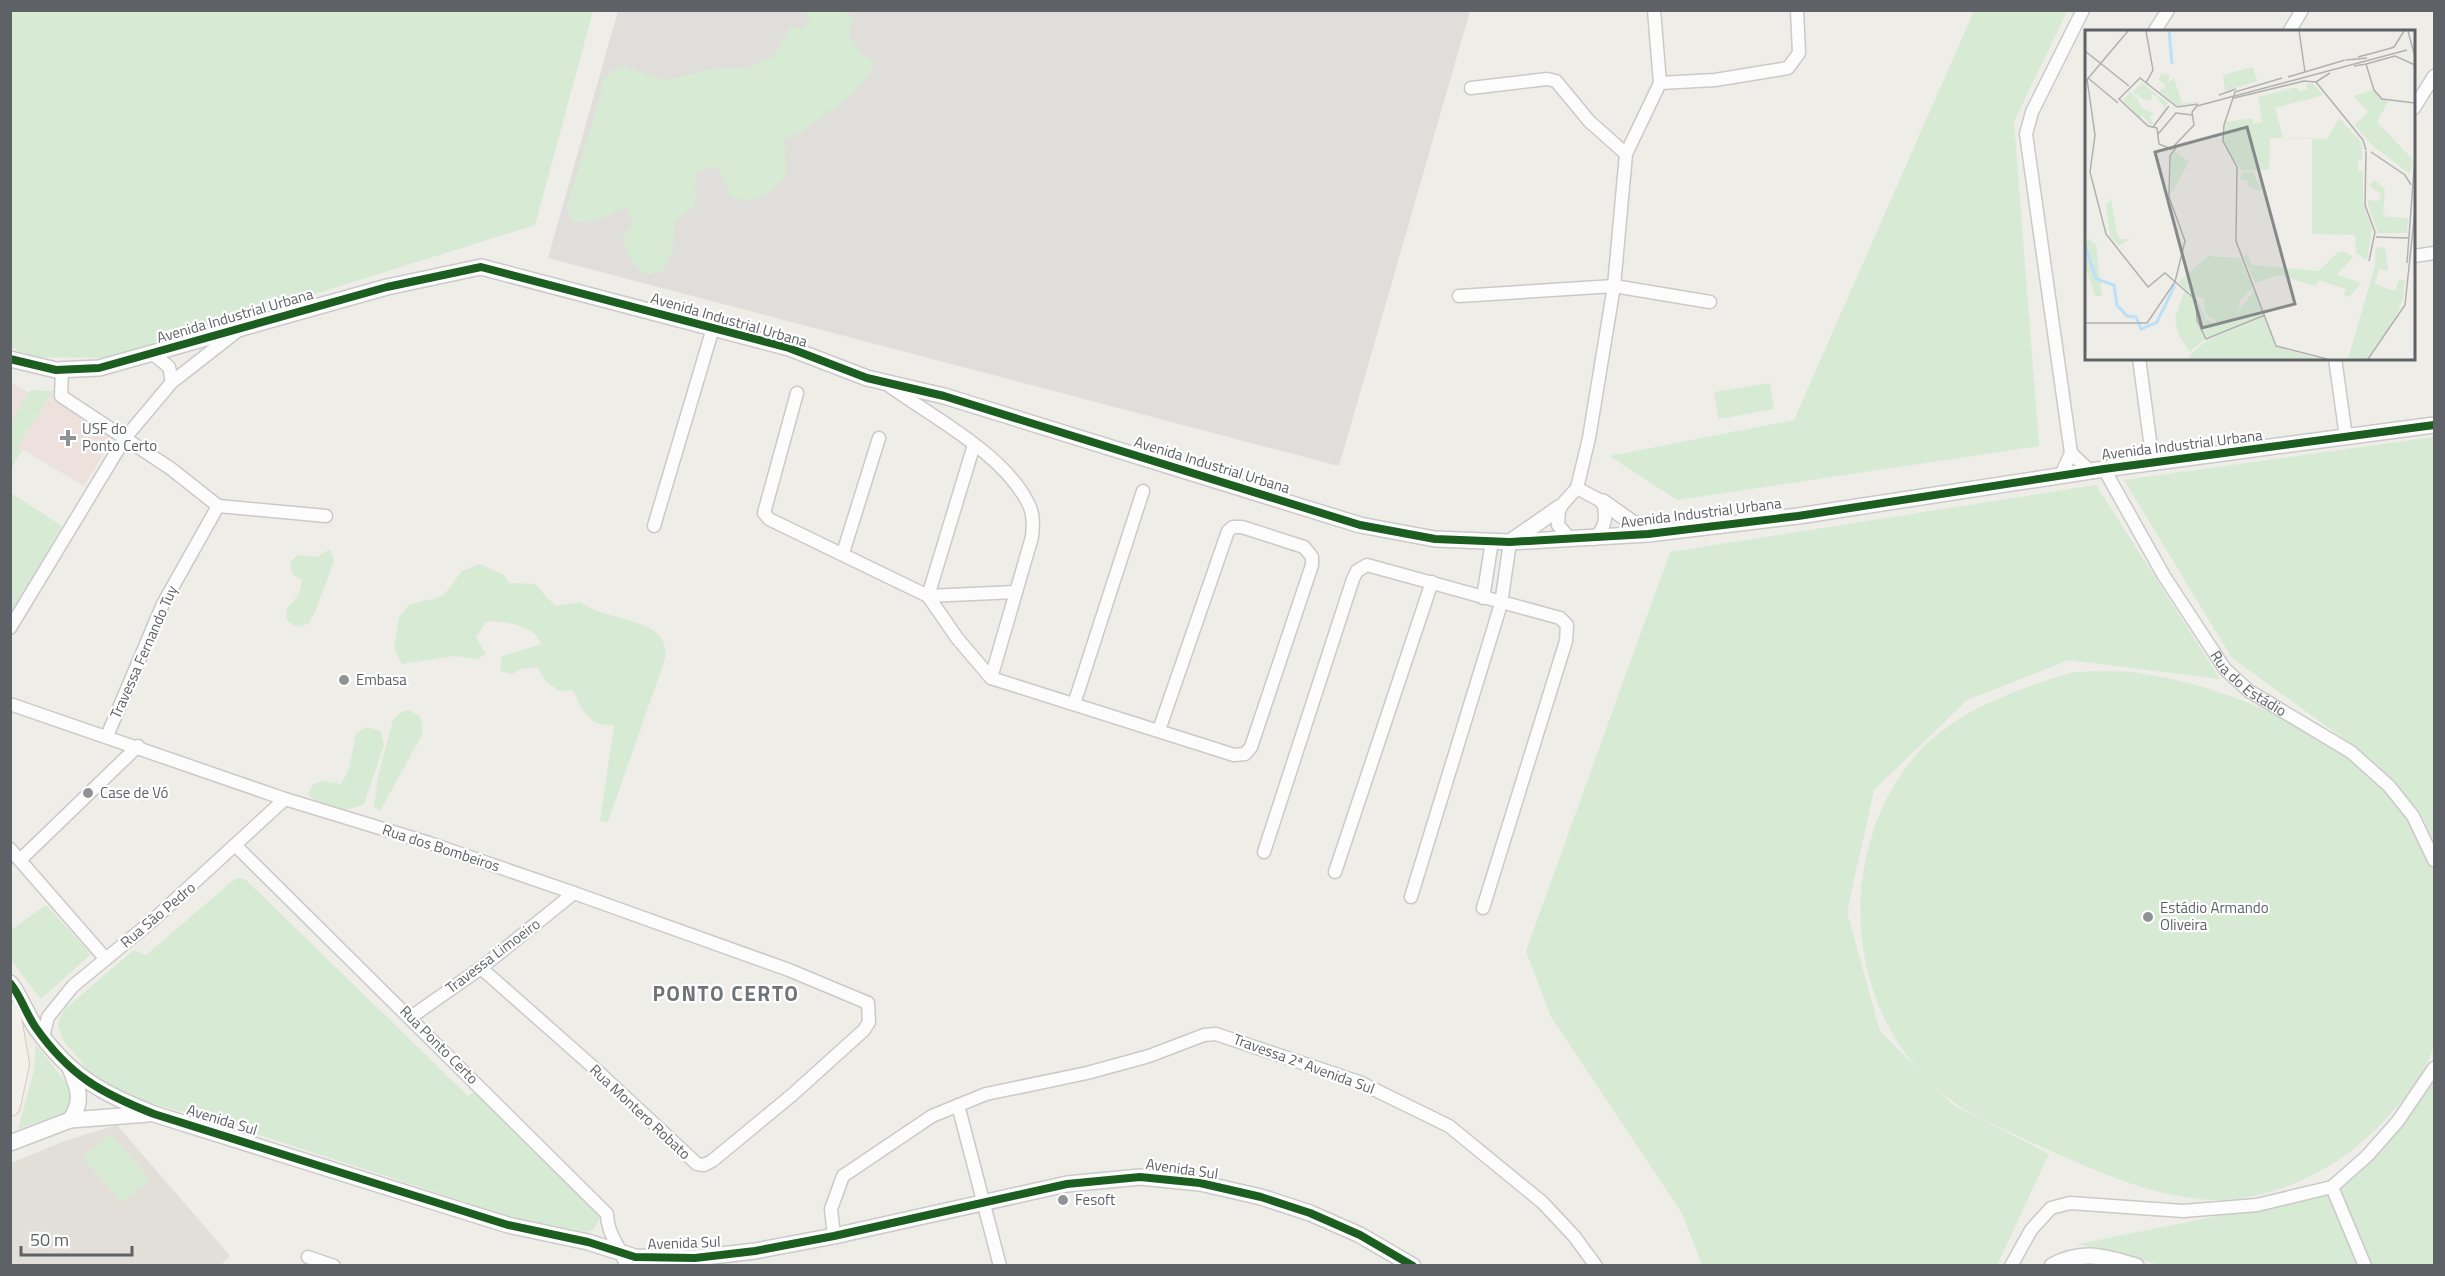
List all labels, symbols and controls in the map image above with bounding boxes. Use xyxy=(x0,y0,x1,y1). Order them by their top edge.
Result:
inset map xyxy=(2085,30,2415,360)
street label: Avenida Industrial Urbana xyxy=(154,282,316,349)
street label: Avenida Industrial Urbana xyxy=(648,286,811,353)
place label: USF do Ponto Certo xyxy=(82,417,157,457)
street label: Avenida Industrial Urbana xyxy=(2100,423,2264,466)
marker: USF do Ponto Certo xyxy=(59,429,77,447)
street label: Avenida Industrial Urbana xyxy=(1131,430,1293,499)
street label: Avenida Industrial Urbana xyxy=(1619,491,1783,534)
street label: Travessa Fernando Tuy xyxy=(104,582,183,722)
street label: Rua do Estádio xyxy=(2205,646,2291,722)
place label: Embasa xyxy=(356,668,407,691)
marker: Embasa xyxy=(337,673,351,687)
place label: Case de Vó xyxy=(100,781,169,804)
marker: Case de Vó xyxy=(81,786,95,800)
street label: Rua dos Bombeiros xyxy=(379,818,503,877)
street label: Rua São Pedro xyxy=(115,876,200,953)
place label: Estádio Armando Oliveira xyxy=(2160,896,2269,936)
marker: Estádio Armando Oliveira xyxy=(2141,910,2155,924)
street label: Travessa Limoeiro xyxy=(440,912,545,999)
district label: PONTO CERTO xyxy=(652,977,800,1009)
street label: Rua Ponto Certo xyxy=(395,1000,484,1089)
street label: Travessa 2ª Avenida Sul xyxy=(1230,1027,1378,1100)
street label: Rua Montero Robato xyxy=(585,1058,696,1165)
street label: Avenida Sul xyxy=(184,1098,260,1141)
street label: Avenida Sul xyxy=(1144,1152,1220,1185)
place label: Fesoft xyxy=(1075,1188,1116,1211)
marker: Fesoft xyxy=(1056,1193,1070,1207)
scale bar xyxy=(21,1219,132,1257)
text: 50 m xyxy=(30,1226,69,1253)
street label: Avenida Sul xyxy=(647,1230,721,1255)

